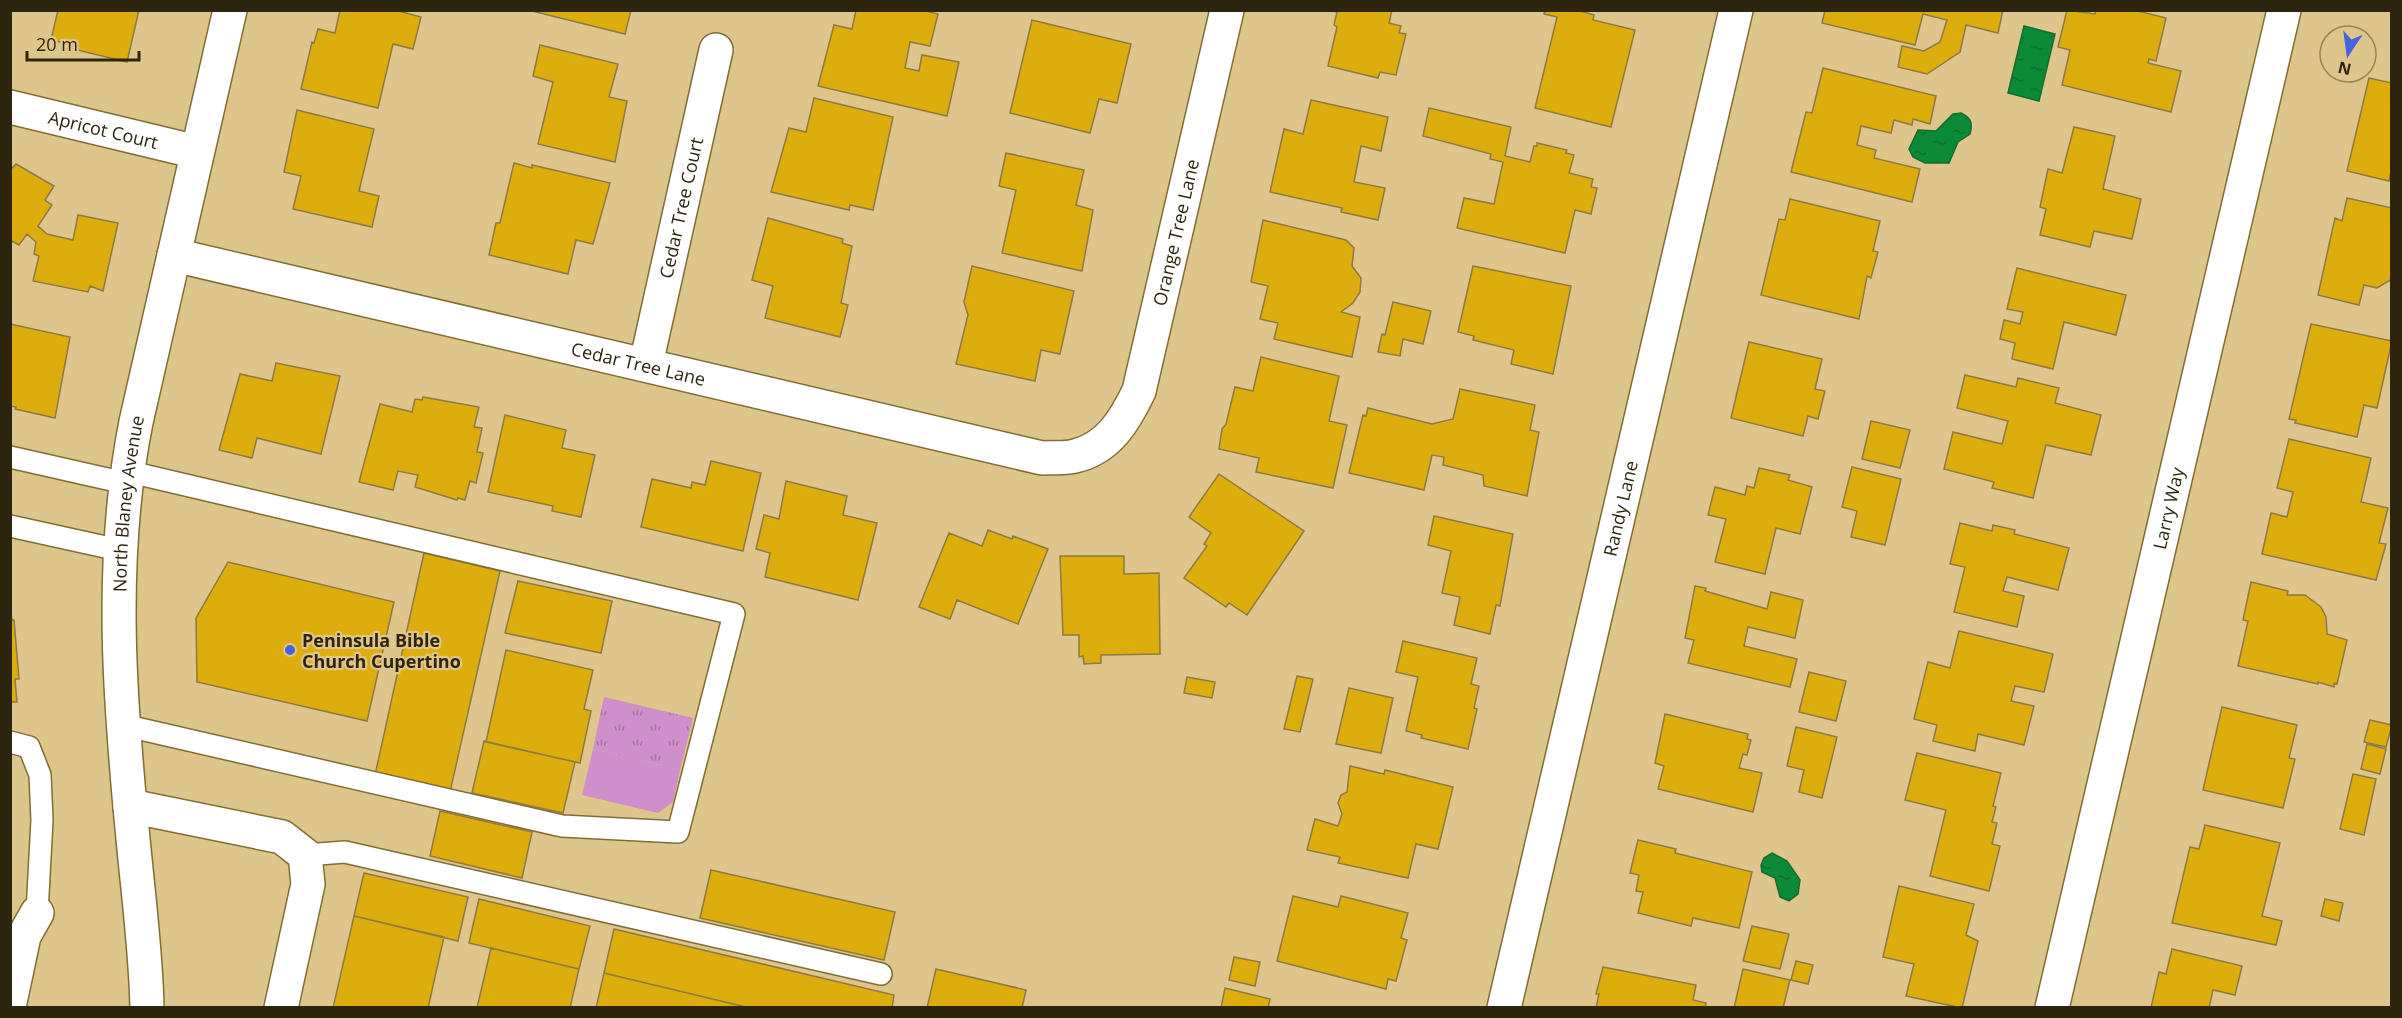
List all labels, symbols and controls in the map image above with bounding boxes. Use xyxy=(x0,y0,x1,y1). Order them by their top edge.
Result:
scale bar xyxy=(27,24,140,62)
north arrow xyxy=(2318,24,2378,84)
text: 20 m xyxy=(36,32,78,56)
text: N xyxy=(2336,56,2353,81)
street label: Apricot Court xyxy=(46,105,161,154)
street label: Cedar Tree Court xyxy=(653,135,708,281)
street label: Orange Tree Lane xyxy=(1147,157,1204,308)
street label: Cedar Tree Lane xyxy=(569,336,708,391)
street label: North Blaney Avenue xyxy=(107,413,149,592)
street label: Randy Lane xyxy=(1597,458,1643,559)
street label: Larry Way xyxy=(2147,464,2190,552)
place label: Peninsula Bible Church Cupertino xyxy=(302,628,461,673)
marker: Peninsula Bible Church Cupertino xyxy=(283,643,297,657)

